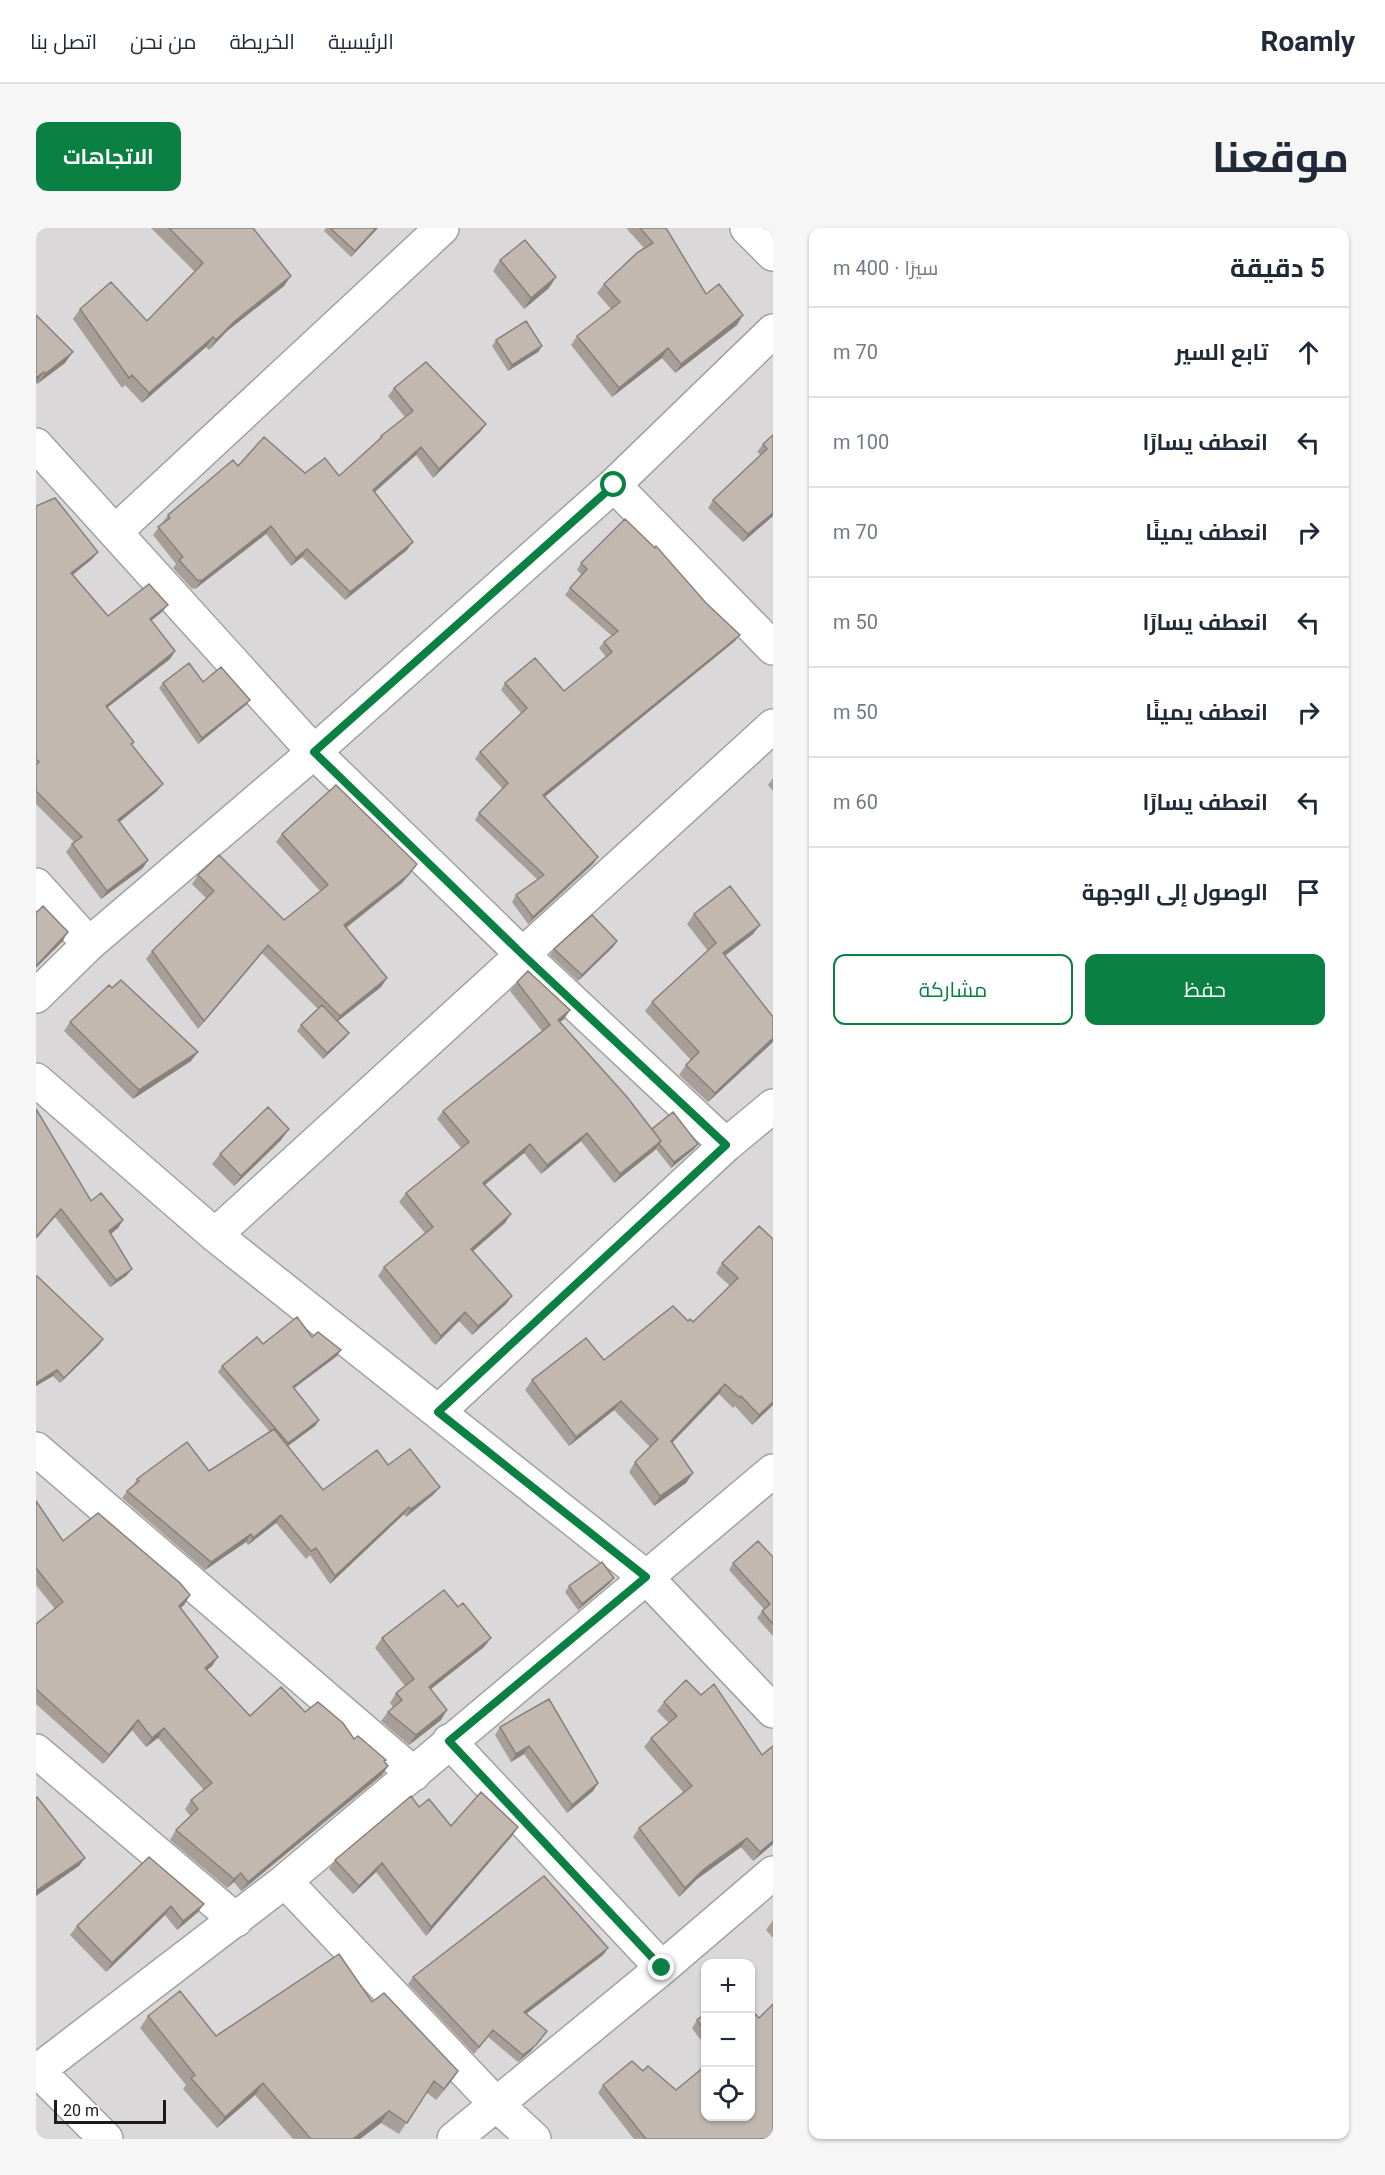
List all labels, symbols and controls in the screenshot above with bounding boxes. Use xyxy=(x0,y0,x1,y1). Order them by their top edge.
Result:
text: Roamly xyxy=(1261,25,1355,58)
text: اتصل بنا xyxy=(30,30,97,54)
text: من نحن xyxy=(130,30,196,54)
text: الخريطة xyxy=(229,30,295,54)
text: الرئيسية xyxy=(328,30,394,54)
button: الاتجاهات xyxy=(36,122,181,191)
text: موقعنا xyxy=(1212,133,1349,182)
text: 5 دقيقة xyxy=(1230,253,1325,283)
text: سيرًا · 400 m xyxy=(833,256,938,280)
icon: ahead xyxy=(1292,336,1325,369)
text: 70 m xyxy=(833,340,878,364)
text: تابع السير xyxy=(1175,340,1268,365)
icon: left xyxy=(1292,426,1325,459)
text: 100 m xyxy=(833,430,889,454)
text: انعطف يسارًا xyxy=(1143,430,1268,455)
route start xyxy=(600,471,626,497)
icon: right xyxy=(1292,516,1325,549)
text: 70 m xyxy=(833,520,878,544)
text: انعطف يمينًا xyxy=(1145,520,1268,545)
icon: left xyxy=(1292,606,1325,639)
text: 50 m xyxy=(833,610,878,634)
text: انعطف يسارًا xyxy=(1143,610,1268,635)
icon: right xyxy=(1292,696,1325,729)
text: 50 m xyxy=(833,700,878,724)
text: انعطف يمينًا xyxy=(1145,700,1268,725)
icon: left xyxy=(1292,786,1325,819)
text: 60 m xyxy=(833,790,878,814)
text: انعطف يسارًا xyxy=(1143,790,1268,815)
icon: arrive xyxy=(1292,876,1325,909)
text: الوصول إلى الوجهة xyxy=(1082,880,1268,905)
button: مشاركة xyxy=(833,954,1073,1025)
button: حفظ xyxy=(1085,954,1325,1025)
route end xyxy=(648,1954,674,1980)
map controls xyxy=(701,1959,755,2121)
button: + xyxy=(701,1959,755,2013)
button: − xyxy=(701,2013,755,2067)
button: locate xyxy=(701,2067,755,2121)
scale bar xyxy=(54,2097,166,2124)
text: 20 m xyxy=(63,2101,99,2120)

